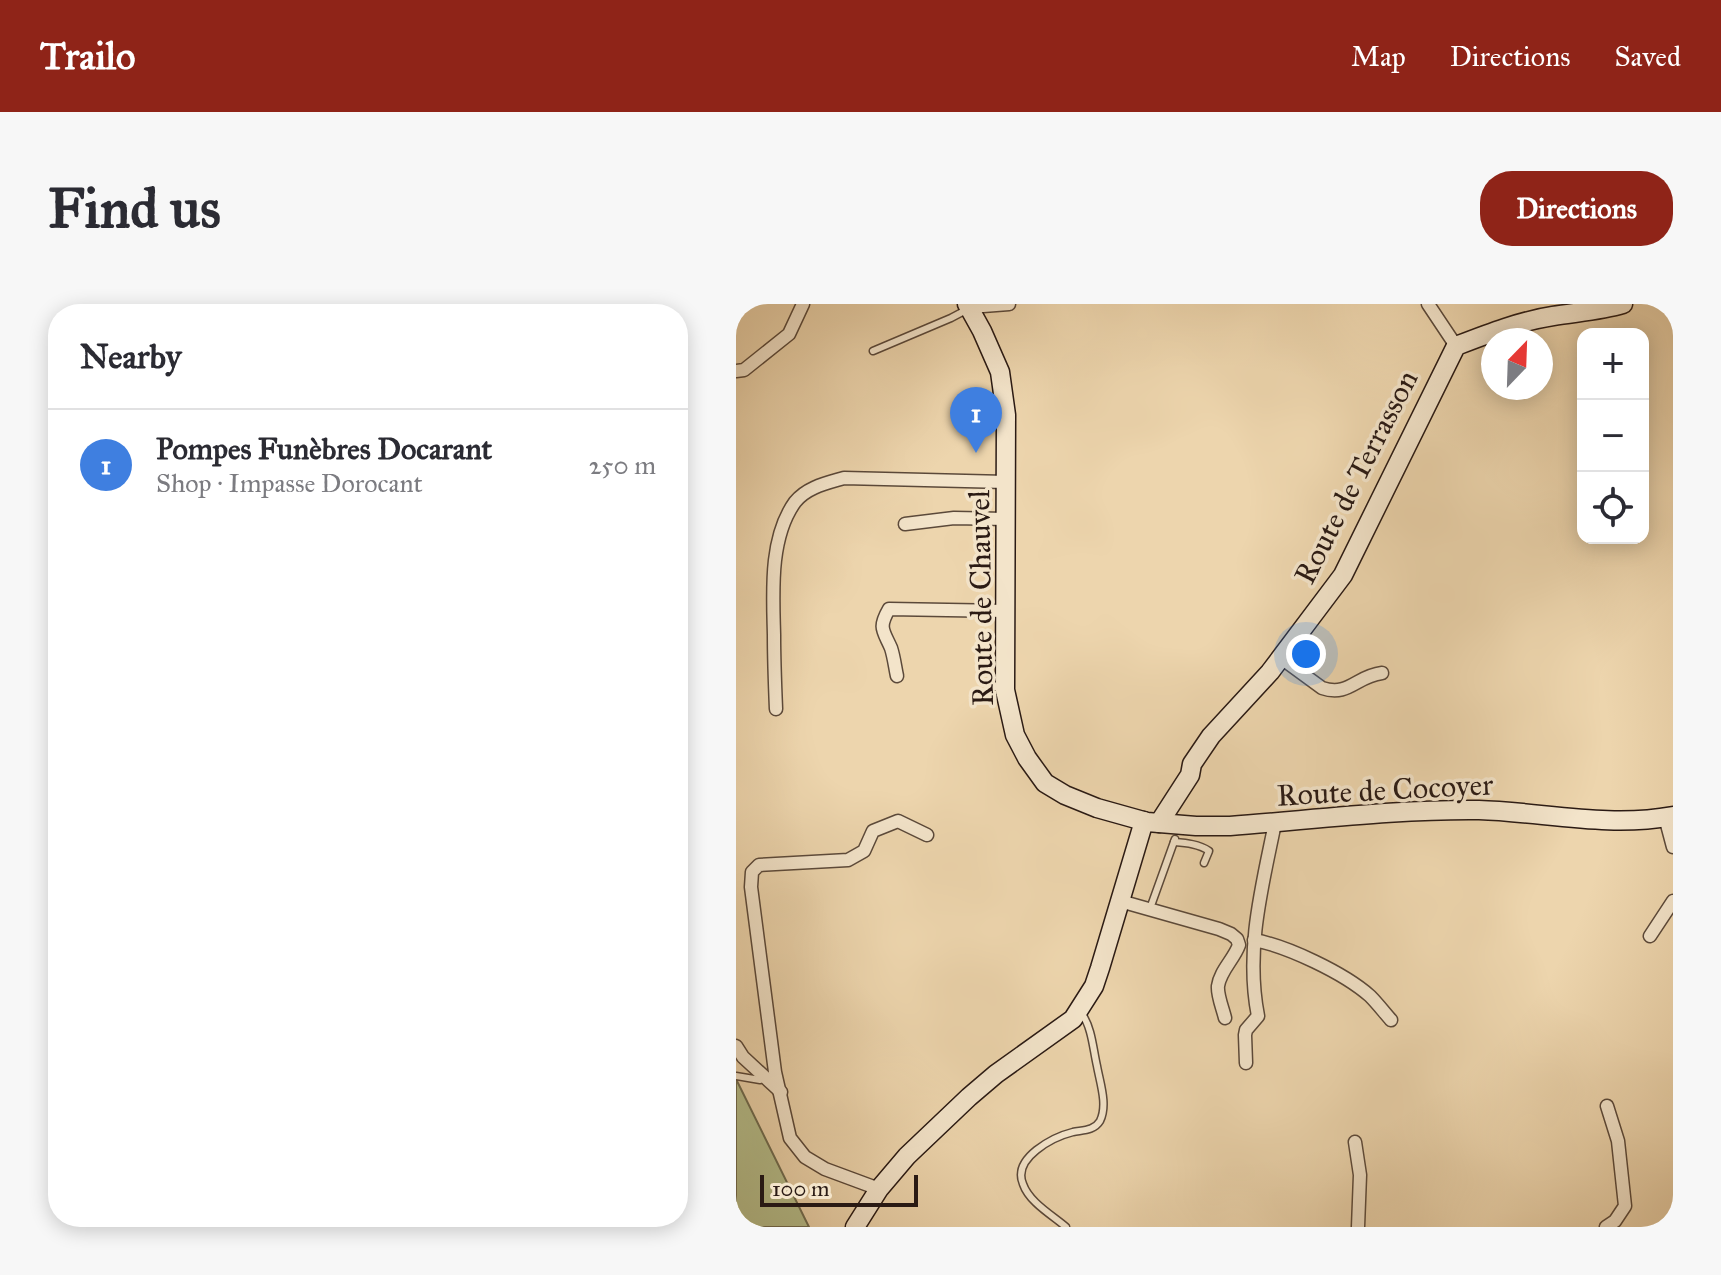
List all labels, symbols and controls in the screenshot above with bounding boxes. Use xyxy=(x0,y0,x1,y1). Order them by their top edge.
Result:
text: Trailo xyxy=(40,33,135,79)
text: Map xyxy=(1351,39,1406,74)
text: Directions xyxy=(1450,39,1571,74)
text: Saved xyxy=(1615,39,1681,74)
button: Directions xyxy=(1480,171,1673,246)
text: Find us xyxy=(48,174,221,242)
north arrow xyxy=(1481,328,1553,400)
map controls xyxy=(1577,328,1649,544)
button: + xyxy=(1577,328,1649,400)
text: Nearby xyxy=(80,336,182,377)
street label: Route de Terrasson xyxy=(1287,364,1425,590)
pin: 1 xyxy=(950,387,1002,453)
button: − xyxy=(1577,400,1649,472)
text: Pompes Funèbres Docarant xyxy=(156,431,492,467)
text: 1 xyxy=(101,449,111,481)
text: 250 m xyxy=(589,449,656,481)
text: Shop · Impasse Dorocant xyxy=(156,467,423,499)
button: locate xyxy=(1577,472,1649,544)
street label: Route de Chauvel xyxy=(961,489,1001,706)
your location xyxy=(1286,634,1326,674)
street label: Route de Cocoyer xyxy=(1276,766,1495,814)
scale bar xyxy=(760,1171,918,1207)
text: 100 m xyxy=(772,1175,829,1202)

